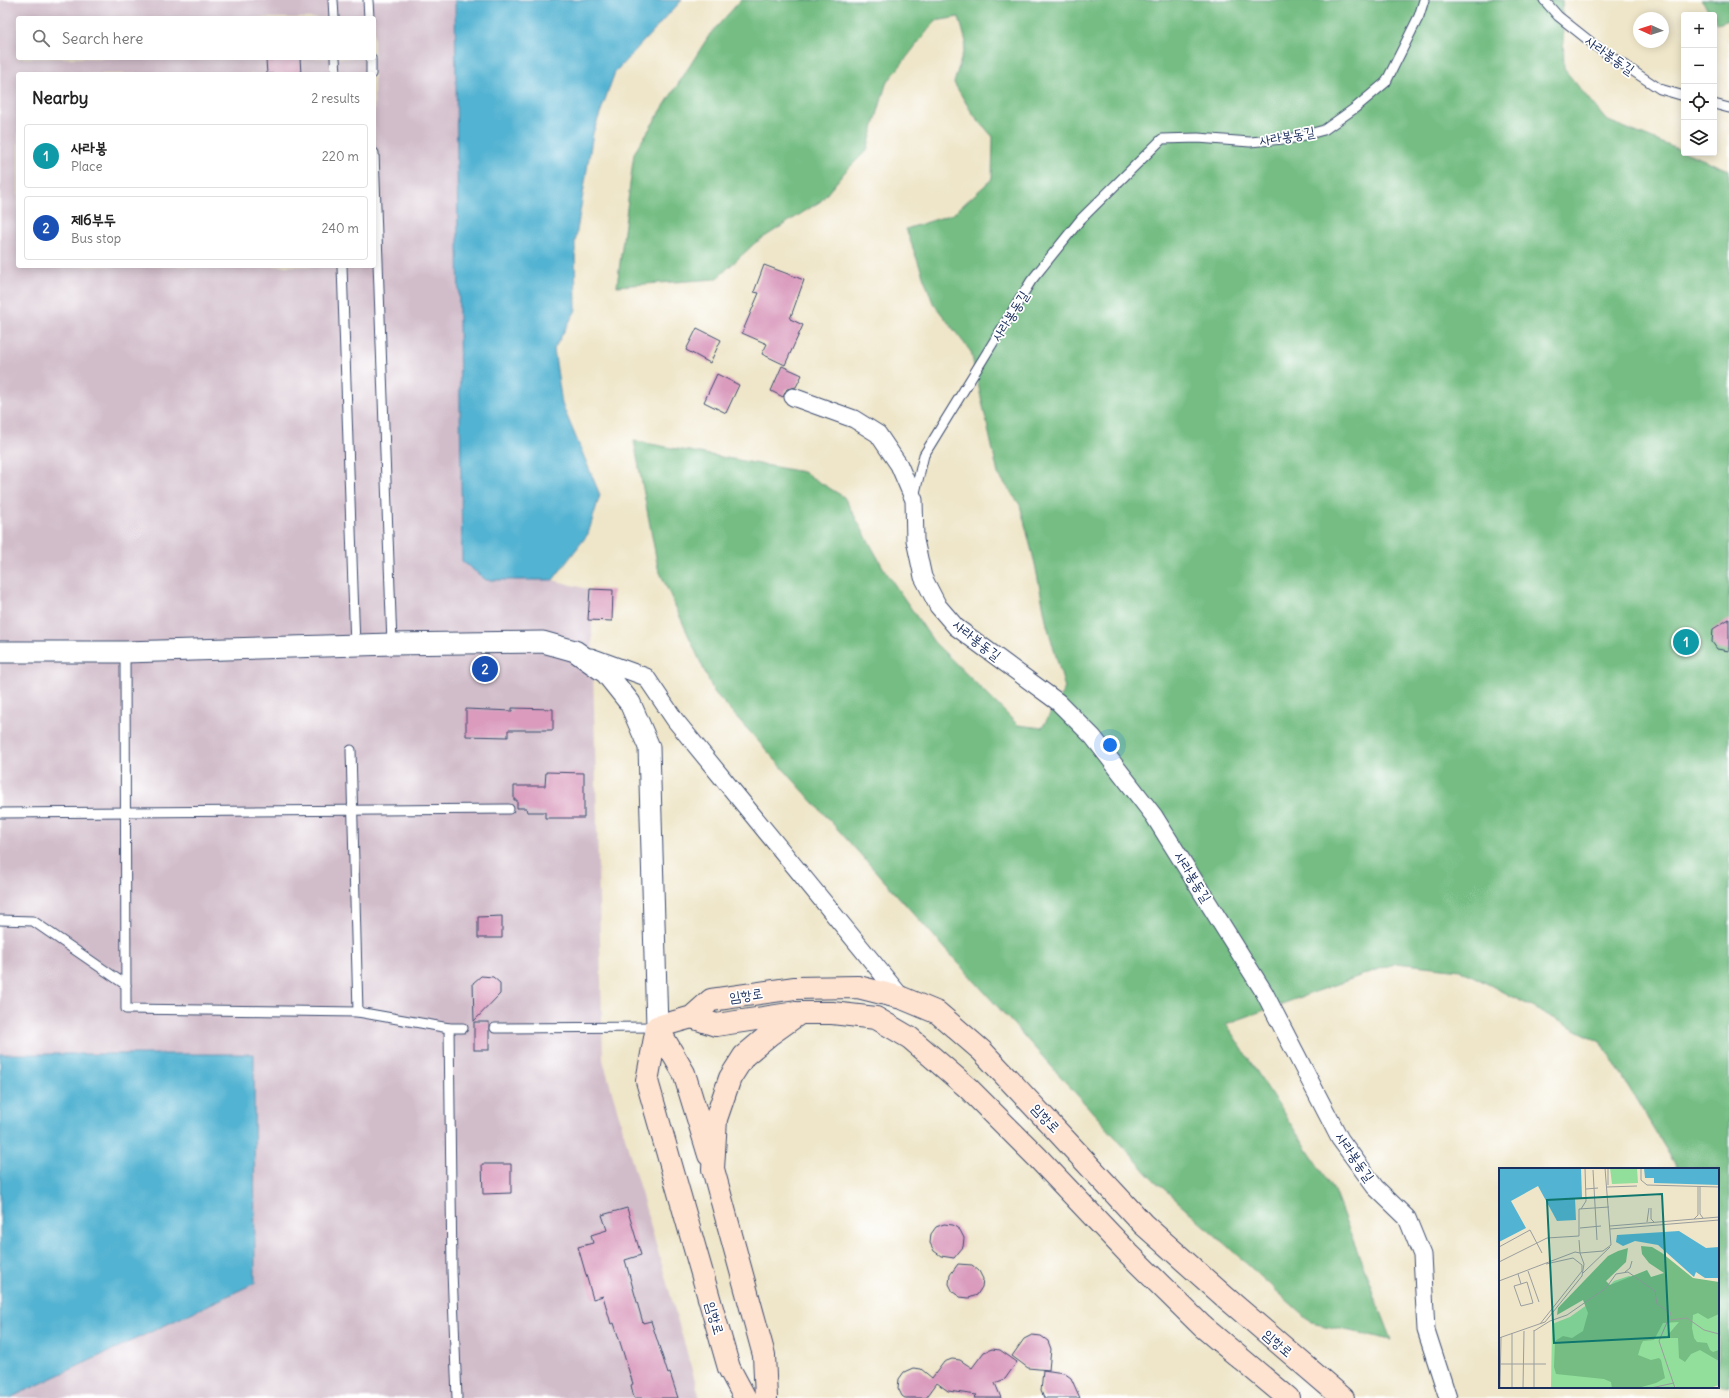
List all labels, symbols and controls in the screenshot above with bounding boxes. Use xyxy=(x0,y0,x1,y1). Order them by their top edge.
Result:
north arrow xyxy=(1633,12,1669,48)
map controls xyxy=(1681,12,1717,156)
button: + xyxy=(1681,12,1717,48)
search box xyxy=(16,16,376,60)
icon: search xyxy=(30,27,52,49)
text: Search here xyxy=(62,29,143,48)
street label: 사라봉동길 xyxy=(1582,31,1639,79)
button: − xyxy=(1681,48,1717,84)
button: locate xyxy=(1681,84,1717,120)
text: Nearby xyxy=(32,87,88,109)
text: 2 results xyxy=(311,90,360,107)
button: layers xyxy=(1681,120,1717,156)
street label: 사라봉동길 xyxy=(1258,122,1317,150)
text: 사라봉 xyxy=(71,138,107,157)
text: 1 xyxy=(43,148,49,165)
text: 220 m xyxy=(322,148,359,165)
text: Place xyxy=(71,158,102,175)
text: 제6부두 xyxy=(71,210,116,229)
text: 2 xyxy=(42,220,50,237)
text: 240 m xyxy=(322,220,359,237)
text: Bus stop xyxy=(71,230,121,247)
street label: 사라봉동길 xyxy=(987,287,1033,345)
street label: 사라봉동길 xyxy=(949,616,1005,665)
pin: 1 xyxy=(1673,627,1699,657)
pin: 2 xyxy=(472,654,498,684)
your location xyxy=(1100,735,1120,755)
street label: 사라봉동길 xyxy=(1170,848,1216,906)
street label: 임항로 xyxy=(728,984,764,1006)
street label: 임항로 xyxy=(1028,1100,1064,1136)
street label: 사라봉동길 xyxy=(1331,1129,1379,1186)
inset map xyxy=(1499,1168,1719,1388)
street label: 임항로 xyxy=(702,1299,728,1337)
street label: 임항로 xyxy=(1259,1325,1297,1361)

